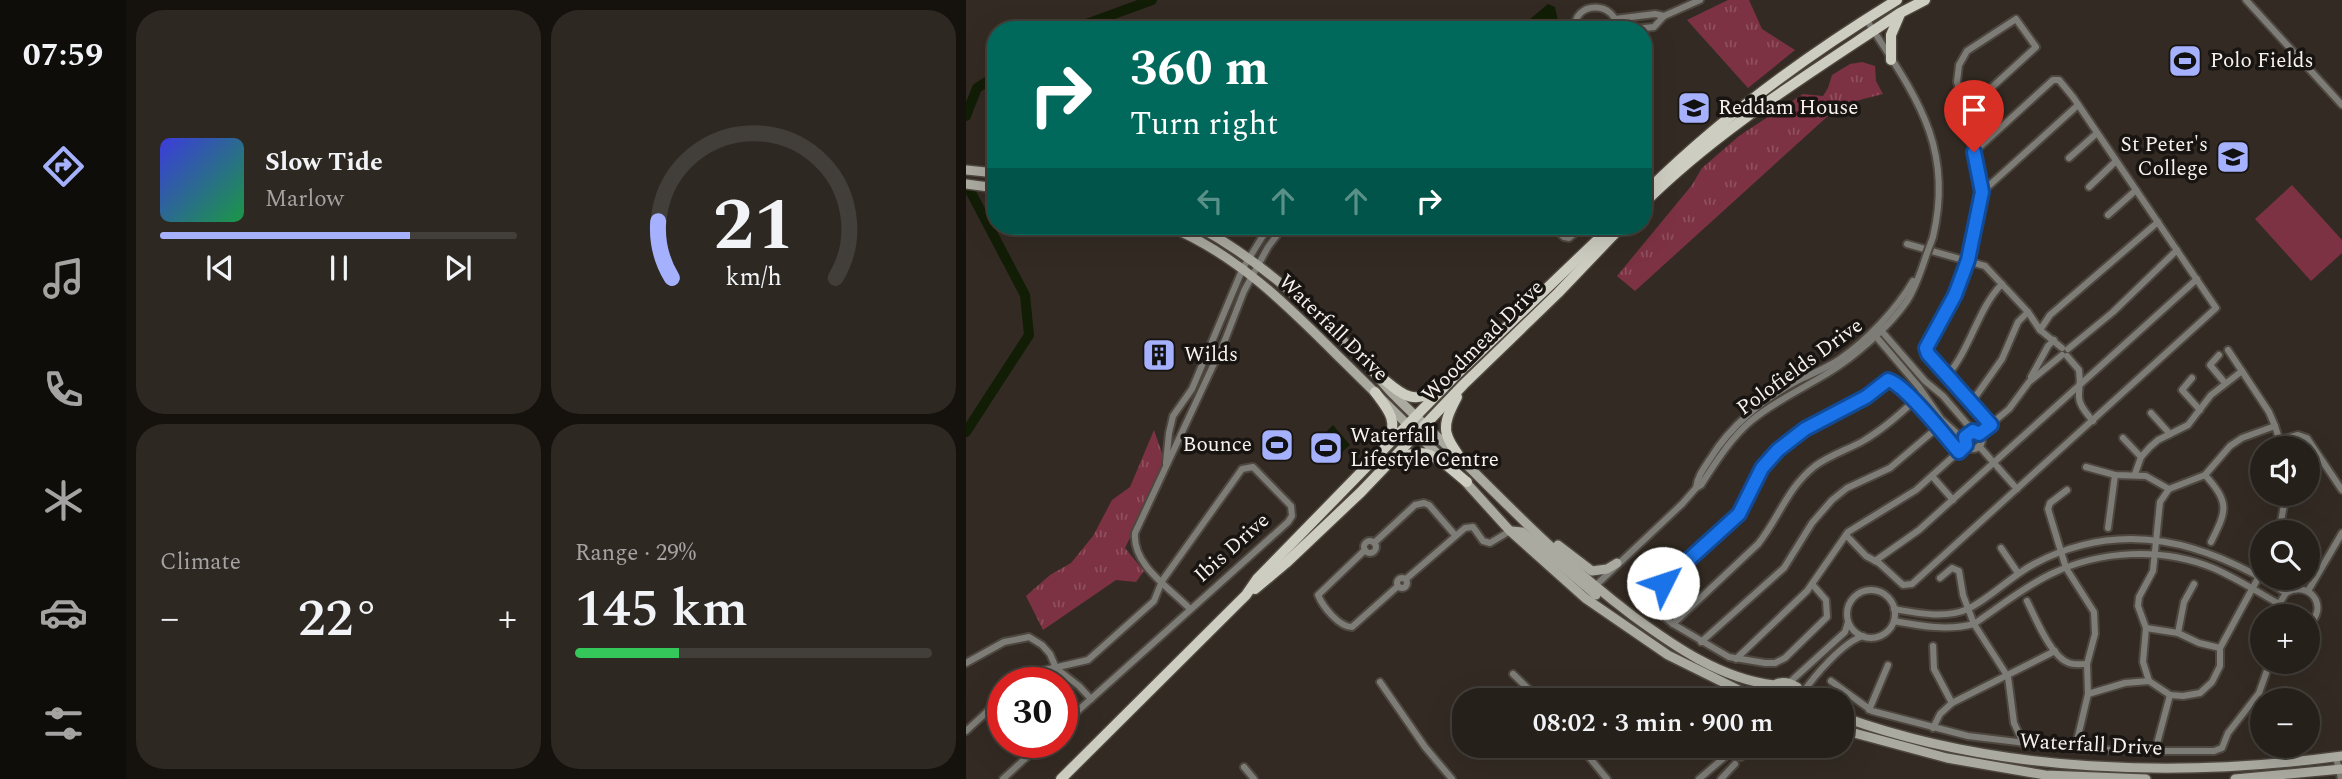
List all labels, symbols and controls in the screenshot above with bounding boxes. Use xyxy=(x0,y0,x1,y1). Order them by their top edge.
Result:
text: 07:59 xyxy=(23,31,103,80)
text: 360 m xyxy=(1130,32,1269,107)
sports icon: Polo Fields xyxy=(2166,42,2204,80)
place label: Polo Fields xyxy=(2210,45,2314,77)
icon: right xyxy=(1015,49,1106,140)
pin xyxy=(1944,80,2004,152)
school or university icon: Reddam House xyxy=(1675,89,1713,127)
icon: arrive xyxy=(1955,91,1993,129)
place label: Reddam House xyxy=(1718,92,1858,124)
text: Turn right xyxy=(1130,100,1278,149)
place label: St Peter's College xyxy=(2121,129,2208,185)
school or university icon: St Peter's College xyxy=(2214,138,2252,176)
icon: directions xyxy=(39,142,88,191)
text: Slow Tide xyxy=(265,142,383,182)
text: 21 xyxy=(713,172,794,283)
text: Marlow xyxy=(265,182,344,217)
icon: left xyxy=(1191,182,1229,220)
icon: ahead xyxy=(1264,182,1302,220)
icon: ahead xyxy=(1337,182,1375,220)
icon: right xyxy=(1410,182,1448,220)
icon: previous xyxy=(201,249,239,287)
icon: pause xyxy=(320,249,358,287)
icon: next xyxy=(439,249,477,287)
icon: music xyxy=(39,254,88,303)
text: km/h xyxy=(725,259,782,297)
street label: Waterfall Drive xyxy=(1270,267,1396,389)
street label: Woodmead Drive xyxy=(1414,272,1552,410)
street label: Polofields Drive xyxy=(1730,310,1870,424)
building icon: Wilds xyxy=(1140,336,1178,374)
place label: Wilds xyxy=(1184,339,1238,371)
icon: phone xyxy=(39,365,88,414)
place label: Waterfall Lifestyle Centre xyxy=(1350,420,1499,476)
sports icon: Bounce xyxy=(1258,426,1296,464)
place label: Bounce xyxy=(1182,429,1252,461)
sports icon: Waterfall Lifestyle Centre xyxy=(1307,429,1345,467)
map controls xyxy=(2250,436,2320,758)
button: sound xyxy=(2250,436,2320,506)
icon: climate xyxy=(39,476,88,525)
street label: Ibis Drive xyxy=(1187,505,1277,591)
button: search xyxy=(2250,520,2320,590)
text: Range · 29% xyxy=(575,536,696,571)
text: Climate xyxy=(160,545,241,580)
position arrow xyxy=(1626,546,1700,620)
text: 145 km xyxy=(575,570,748,649)
text: 22° xyxy=(298,580,379,659)
icon: car xyxy=(39,588,88,637)
text: − xyxy=(160,590,179,648)
text: + xyxy=(498,590,517,648)
button: + xyxy=(2250,604,2320,674)
speed limit sign: 30 xyxy=(987,667,1078,758)
button: − xyxy=(2250,688,2320,758)
icon: filters xyxy=(39,699,88,748)
text: 08:02 · 3 min · 900 m xyxy=(1533,703,1773,743)
street label: Waterfall Drive xyxy=(2019,725,2163,765)

